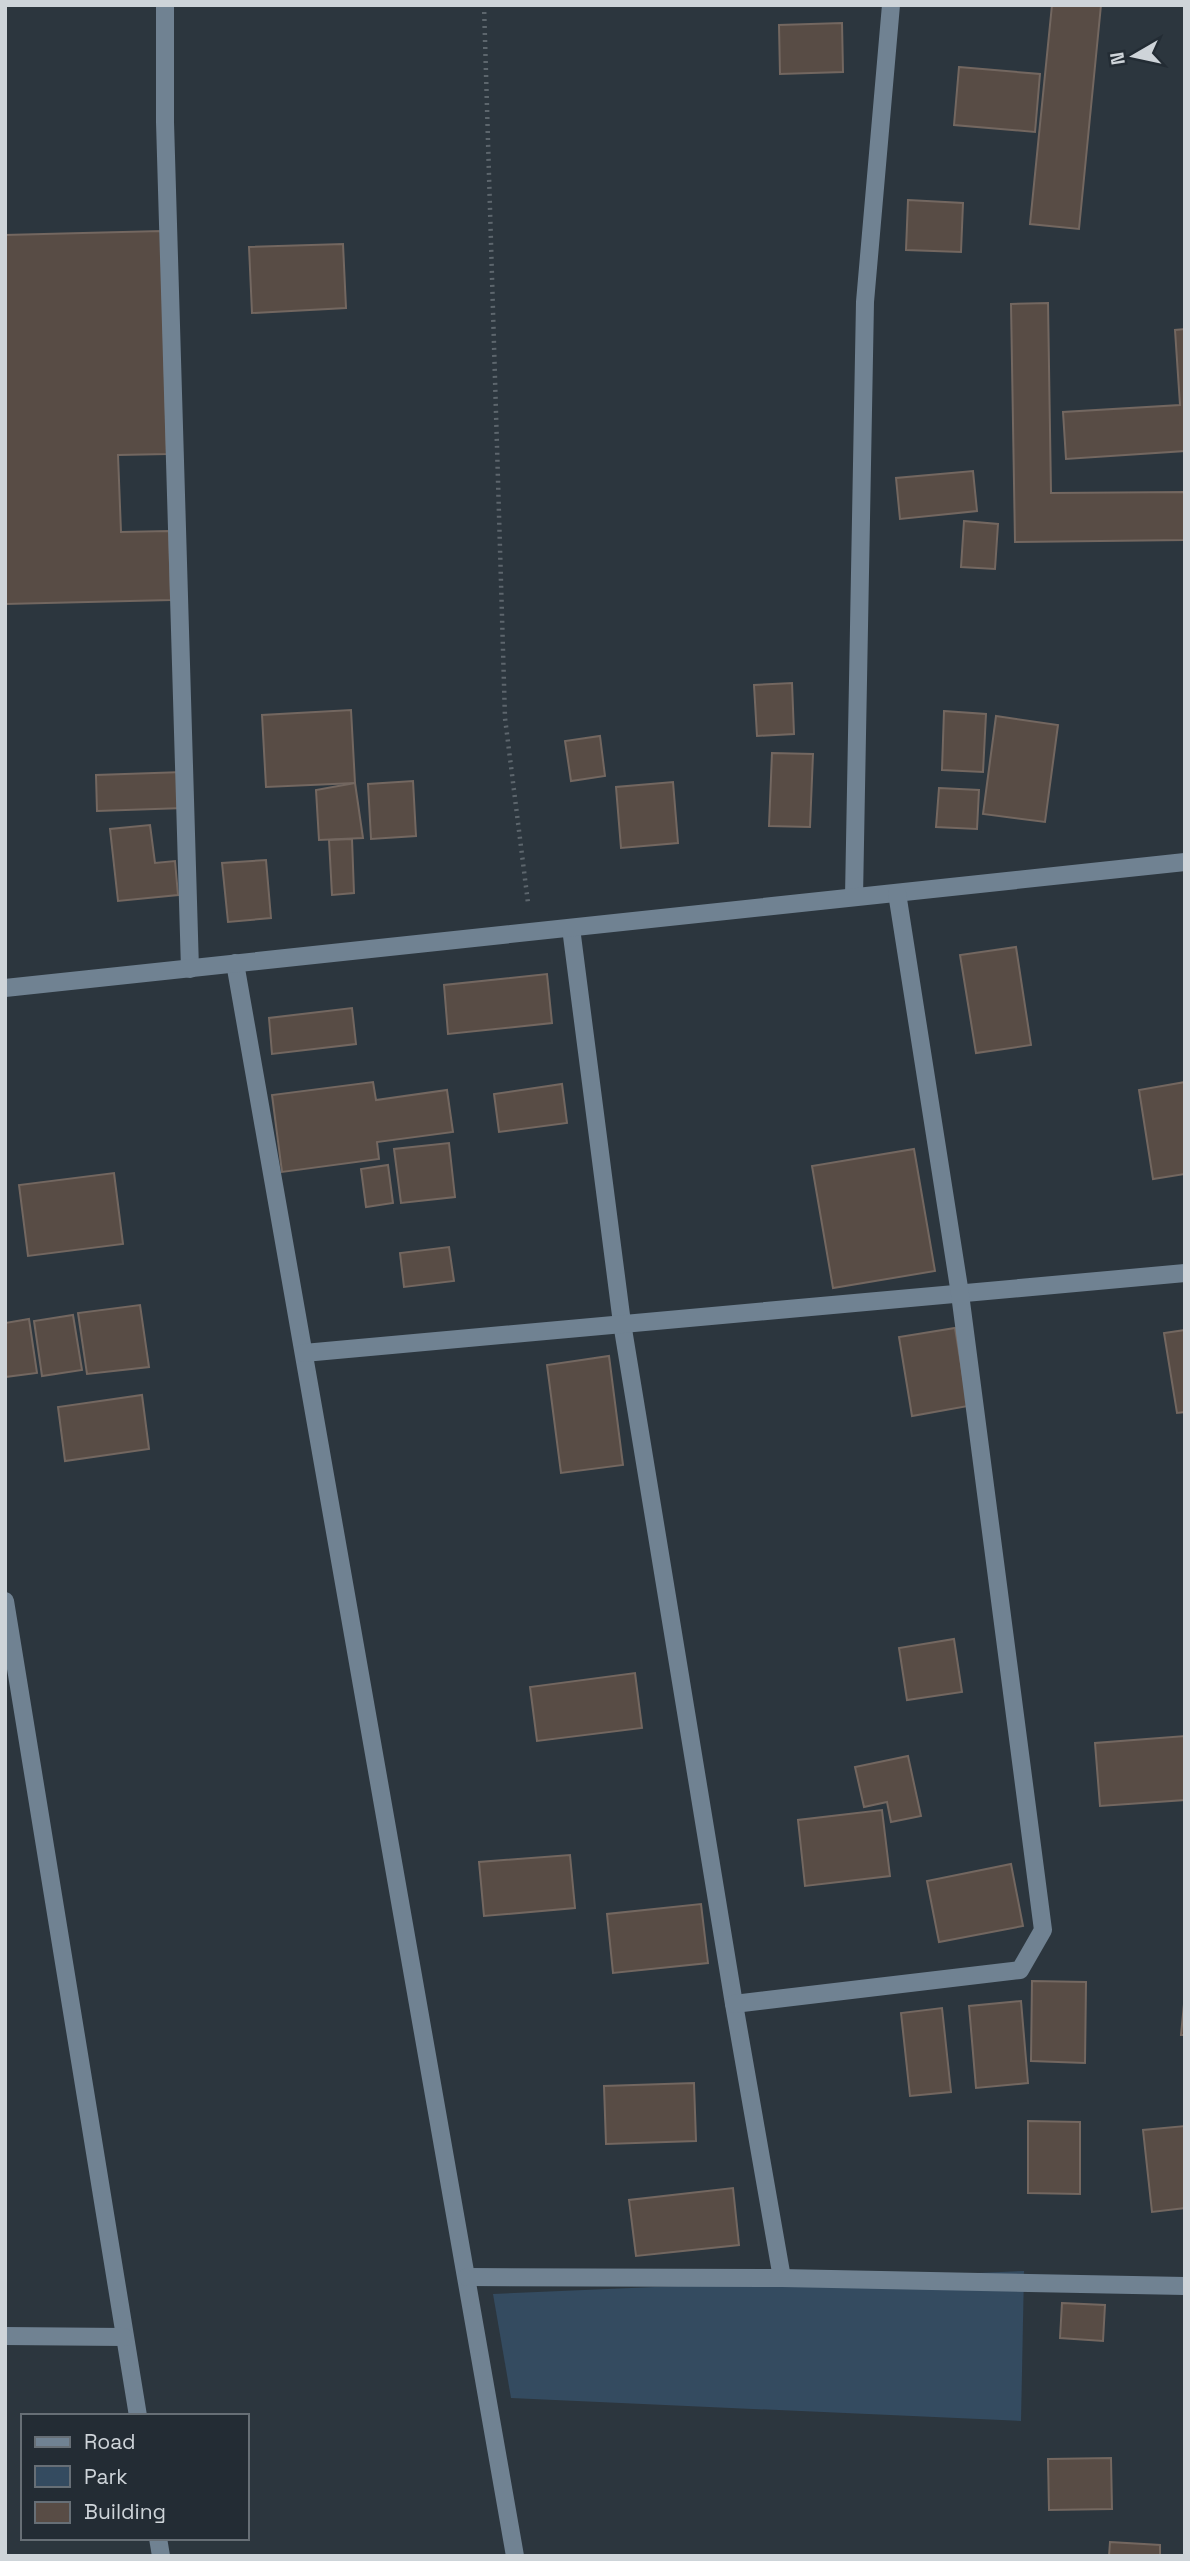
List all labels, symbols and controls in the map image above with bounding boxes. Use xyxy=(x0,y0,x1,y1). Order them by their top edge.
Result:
north arrow xyxy=(1099,21,1169,91)
text: N xyxy=(1104,50,1131,67)
legend xyxy=(21,2414,248,2540)
text: Road xyxy=(84,2428,136,2455)
text: Park xyxy=(84,2463,128,2490)
text: Building xyxy=(84,2498,166,2525)

